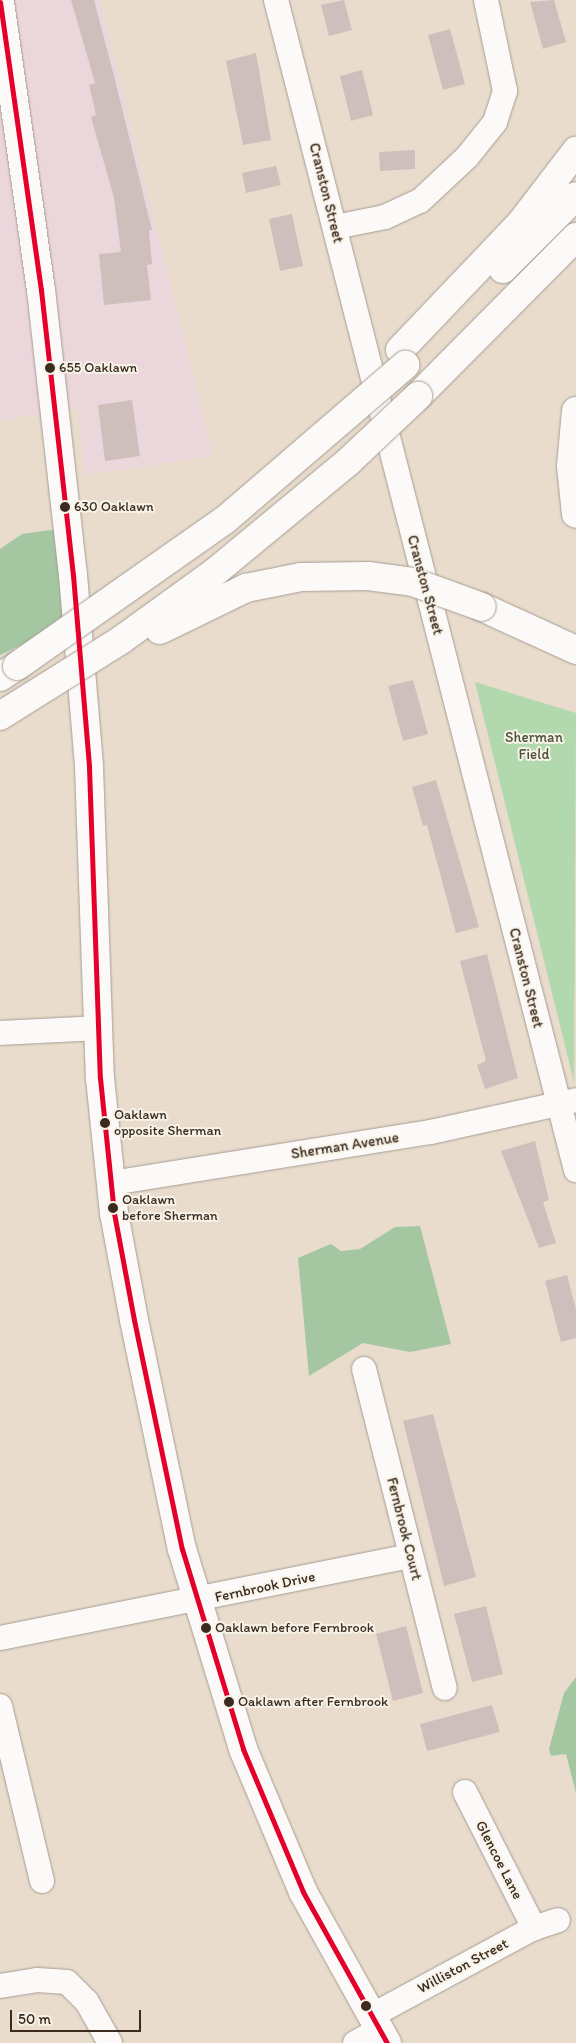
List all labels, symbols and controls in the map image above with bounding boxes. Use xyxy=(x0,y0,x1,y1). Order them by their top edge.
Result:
street label: Cranston Street xyxy=(305,141,347,245)
place label: 655 Oaklawn xyxy=(59,360,137,376)
marker: 655 Oaklawn xyxy=(45,363,55,373)
place label: 630 Oaklawn xyxy=(74,499,154,515)
marker: 630 Oaklawn xyxy=(60,502,70,512)
street label: Cranston Street xyxy=(403,533,447,637)
park label: Sherman Field xyxy=(505,728,563,763)
street label: Cranston Street xyxy=(505,926,547,1030)
place label: Oaklawn opposite Sherman xyxy=(114,1107,221,1140)
marker: Oaklawn opposite Sherman xyxy=(100,1118,110,1128)
street label: Sherman Avenue xyxy=(290,1129,400,1163)
place label: Oaklawn before Sherman xyxy=(122,1192,218,1224)
marker: Oaklawn before Sherman xyxy=(108,1203,118,1213)
street label: Fernbrook Court xyxy=(383,1476,425,1582)
street label: Fernbrook Drive xyxy=(213,1568,317,1606)
place label: Oaklawn before Fernbrook xyxy=(215,1620,373,1636)
marker: Oaklawn before Fernbrook xyxy=(201,1623,211,1633)
place label: Oaklawn after Fernbrook xyxy=(238,1694,388,1710)
marker: Oaklawn after Fernbrook xyxy=(224,1697,234,1707)
street label: Glencoe Lane xyxy=(471,1818,527,1902)
street label: Williston Street xyxy=(415,1935,511,1997)
scale bar xyxy=(12,2000,144,2032)
unlabelled marker xyxy=(361,2001,371,2011)
text: 50 m xyxy=(18,2010,51,2028)

